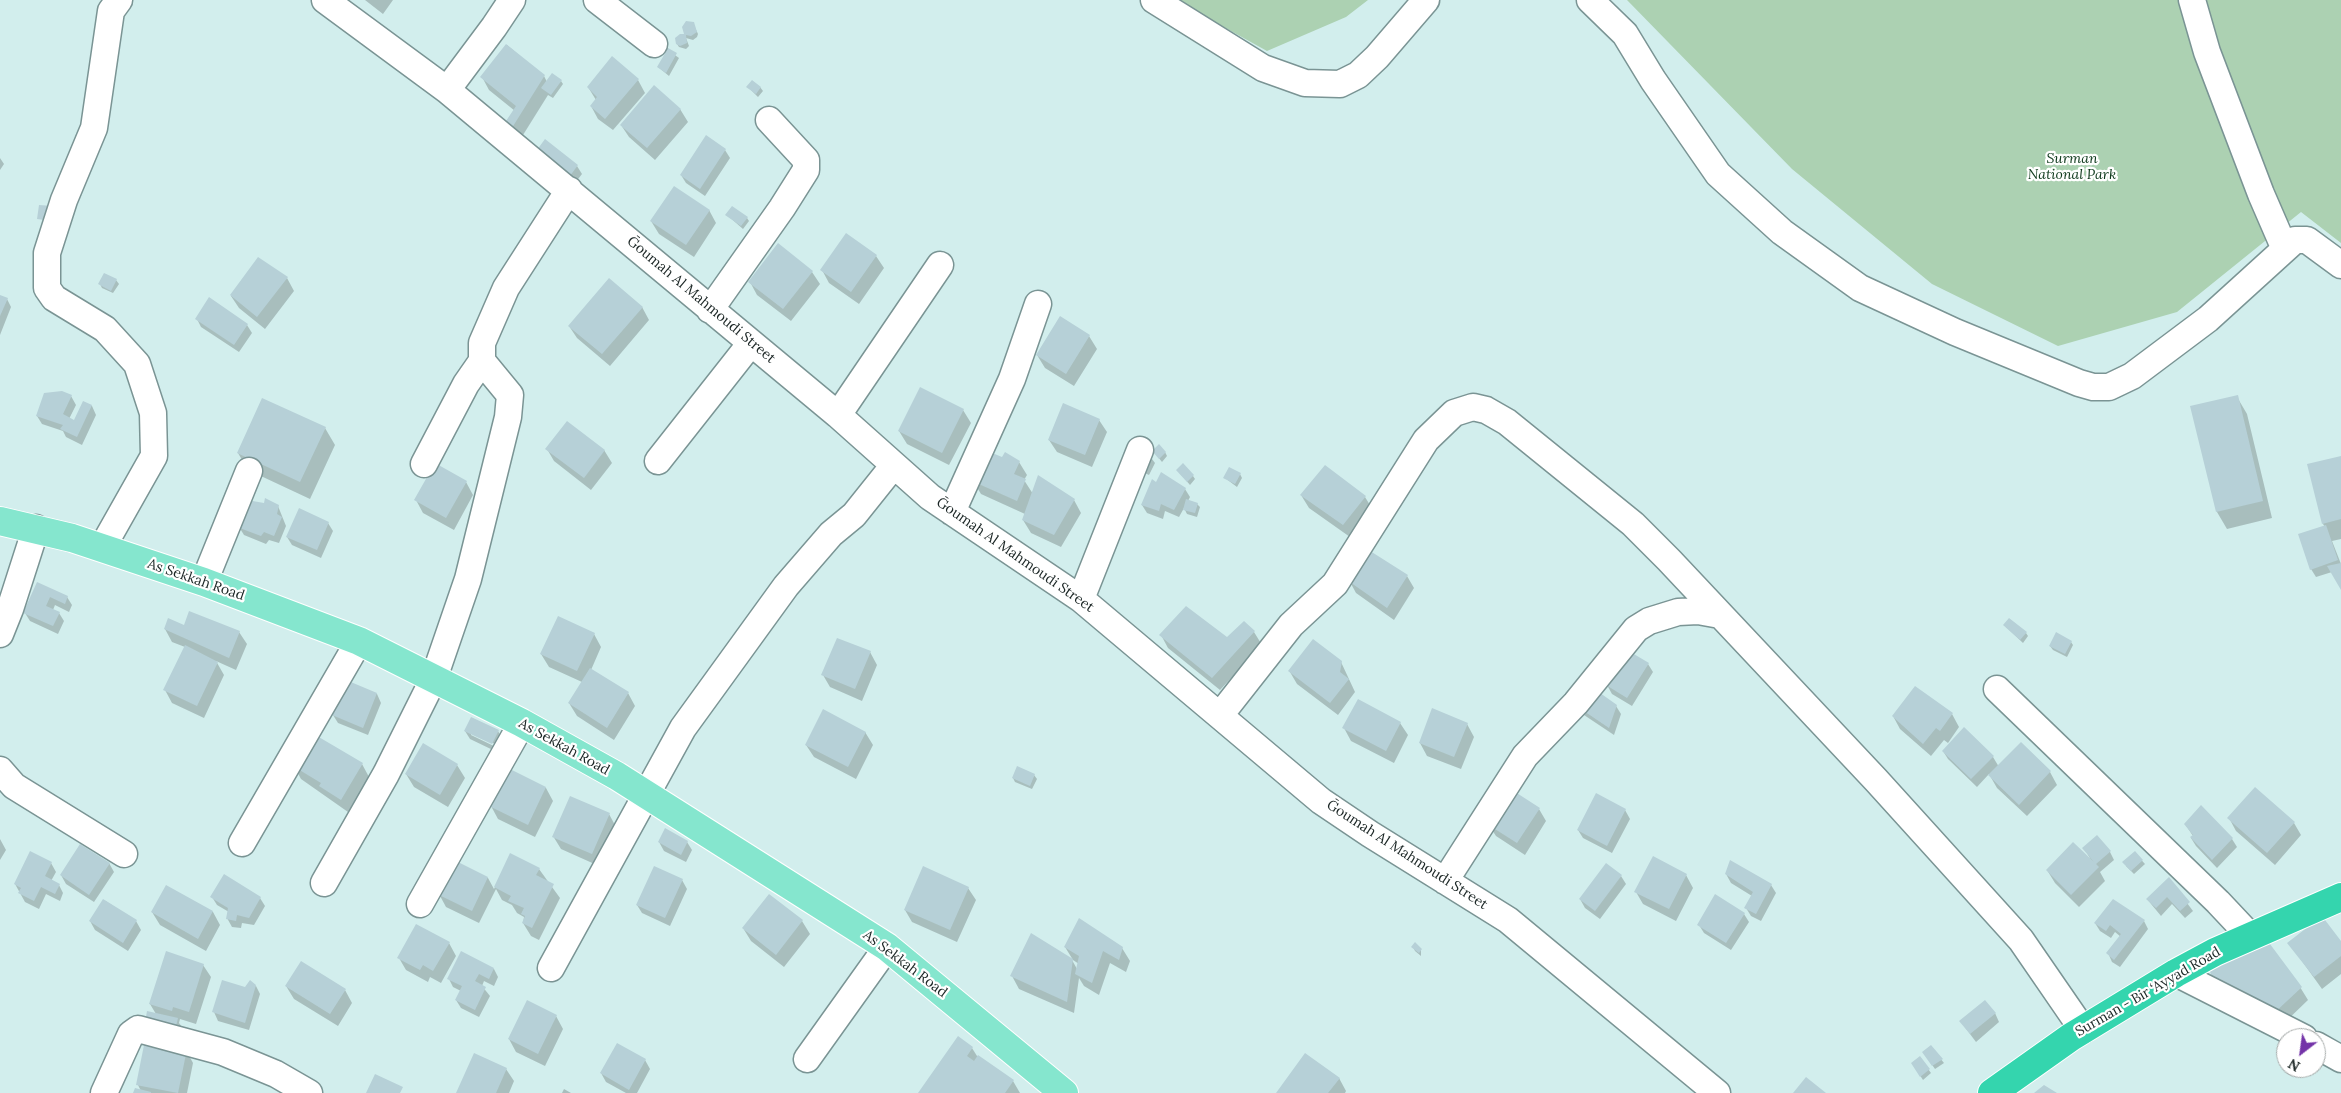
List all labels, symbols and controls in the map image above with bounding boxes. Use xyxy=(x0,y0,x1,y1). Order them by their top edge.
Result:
park label: Surman National Park xyxy=(2028,151,2116,184)
street label: Ḡoumah Al Mahmoudi Street xyxy=(623,233,779,367)
street label: Ḡoumah Al Mahmoudi Street xyxy=(933,494,1097,616)
street label: As Sekkah Road xyxy=(145,556,247,604)
street label: As Sekkah Road xyxy=(516,715,612,779)
street label: Ḡoumah Al Mahmoudi Street xyxy=(1323,797,1491,913)
street label: As Sekkah Road xyxy=(860,927,950,1001)
street label: Surman - Bir ‘Ayyad Road xyxy=(2073,944,2223,1040)
north arrow xyxy=(2276,1028,2326,1078)
text: N xyxy=(2285,1055,2303,1076)

